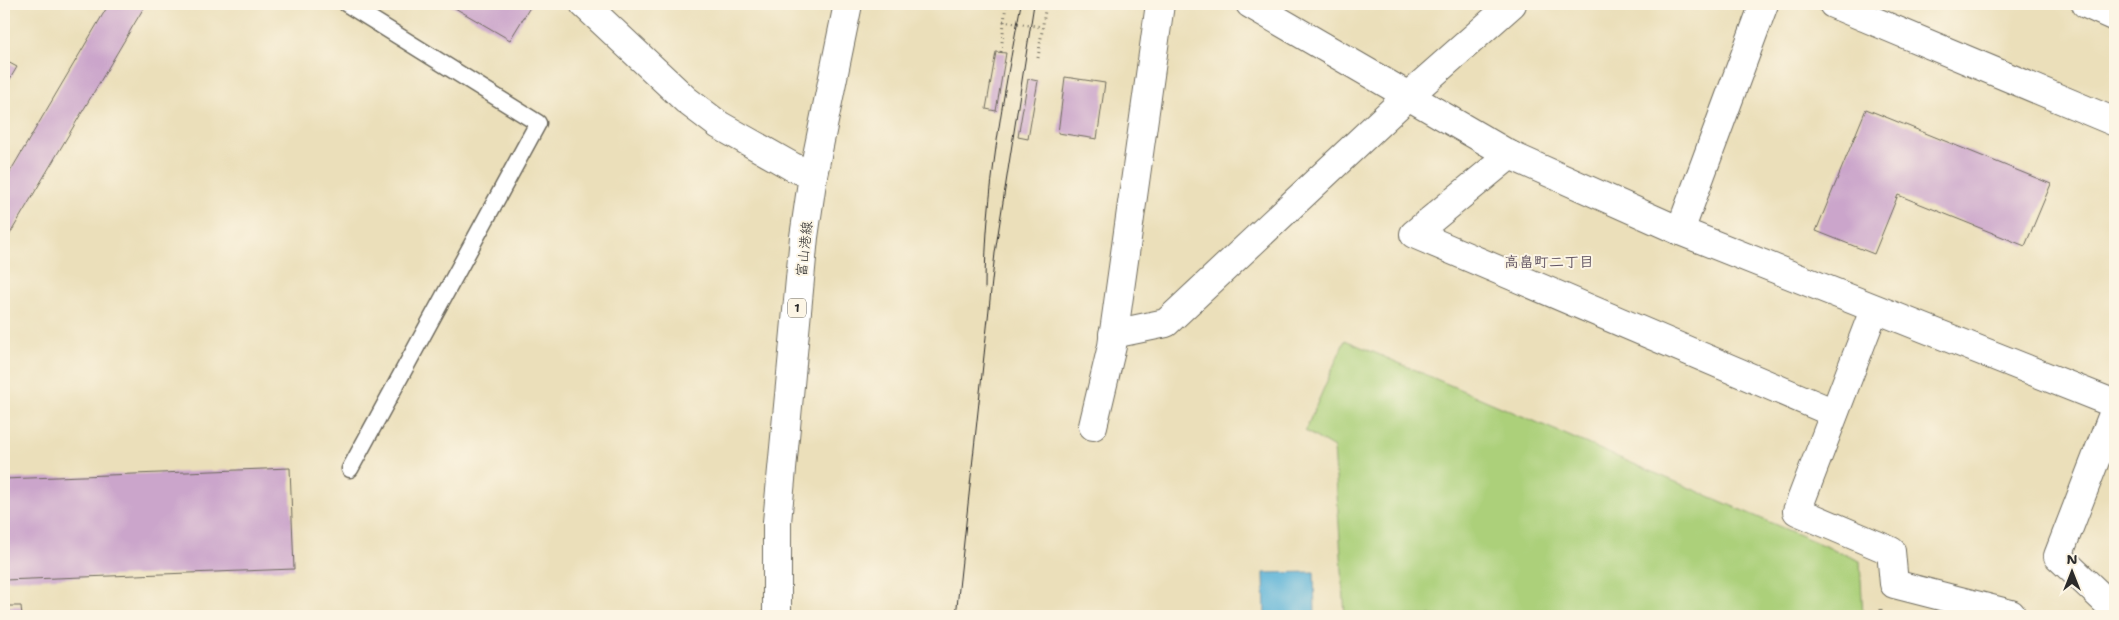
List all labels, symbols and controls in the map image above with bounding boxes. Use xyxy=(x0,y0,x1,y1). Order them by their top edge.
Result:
street label: 富山港線 xyxy=(792,220,816,278)
district label: 高畠町二丁目 xyxy=(1504,252,1594,272)
road number: 1 xyxy=(788,298,806,318)
north arrow xyxy=(2046,548,2096,598)
text: N xyxy=(2066,550,2078,568)

